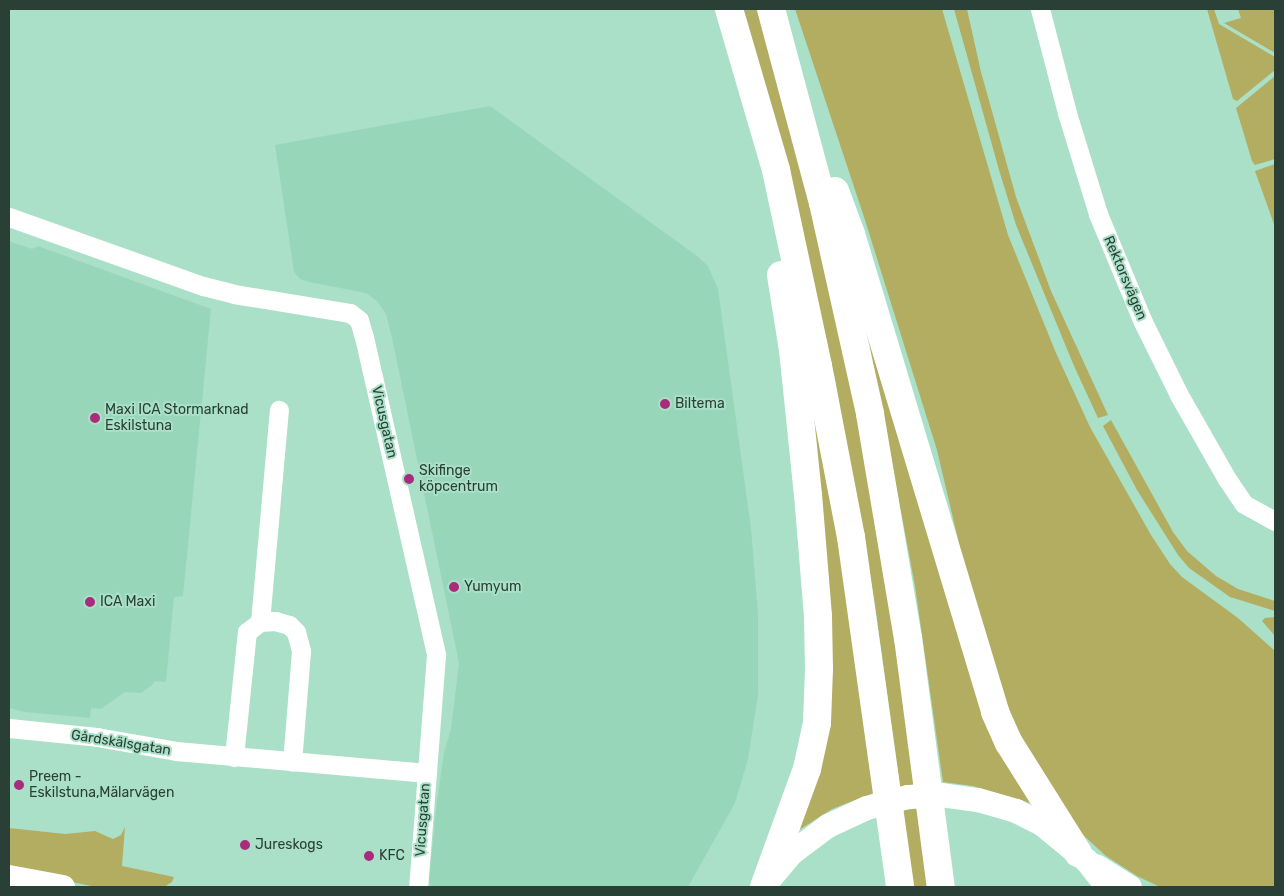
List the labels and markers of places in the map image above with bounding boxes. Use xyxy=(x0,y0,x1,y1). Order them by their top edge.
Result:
place label: Biltema xyxy=(675,396,725,412)
marker: Biltema xyxy=(659,398,671,410)
place label: Maxi ICA Stormarknad Eskilstuna xyxy=(105,402,249,434)
marker: Maxi ICA Stormarknad Eskilstuna xyxy=(89,412,101,424)
place label: Skifinge köpcentrum xyxy=(419,463,498,496)
marker: Skifinge köpcentrum xyxy=(403,473,415,485)
place label: Yumyum xyxy=(464,579,521,595)
marker: Yumyum xyxy=(448,581,460,593)
place label: ICA Maxi xyxy=(100,594,156,610)
marker: ICA Maxi xyxy=(84,596,96,608)
place label: Preem - Eskilstuna,Mälarvägen xyxy=(29,769,174,802)
marker: Preem - Eskilstuna,Mälarvägen xyxy=(13,779,25,791)
place label: Jureskogs xyxy=(255,837,323,853)
marker: Jureskogs xyxy=(239,839,251,851)
place label: KFC xyxy=(379,848,405,864)
marker: KFC xyxy=(363,850,375,862)

